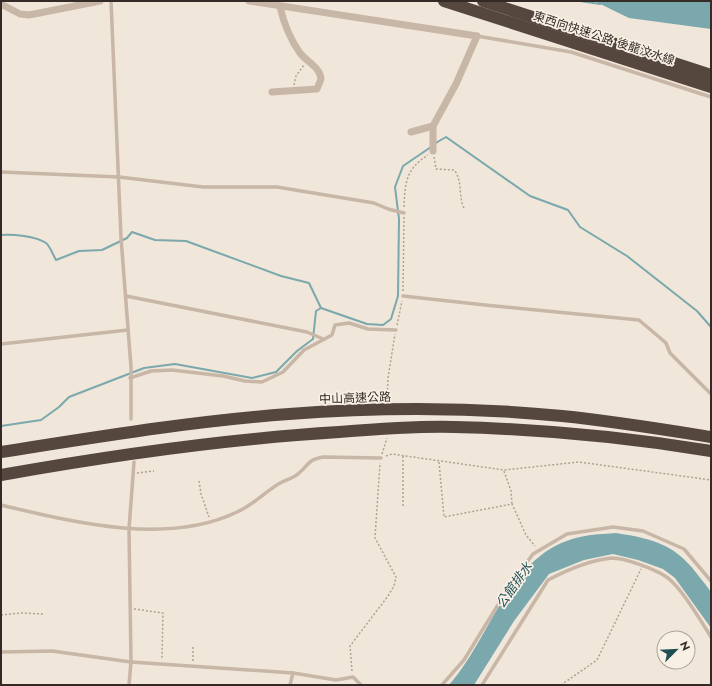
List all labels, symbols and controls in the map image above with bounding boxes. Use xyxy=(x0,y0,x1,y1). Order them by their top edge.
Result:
street label: 東西向快速公路 後龍汶水線 xyxy=(531,7,677,69)
street label: 中山高速公路 xyxy=(319,388,391,408)
water label: 公館排水 xyxy=(491,557,537,612)
north arrow xyxy=(656,630,696,670)
text: N xyxy=(676,639,694,653)

